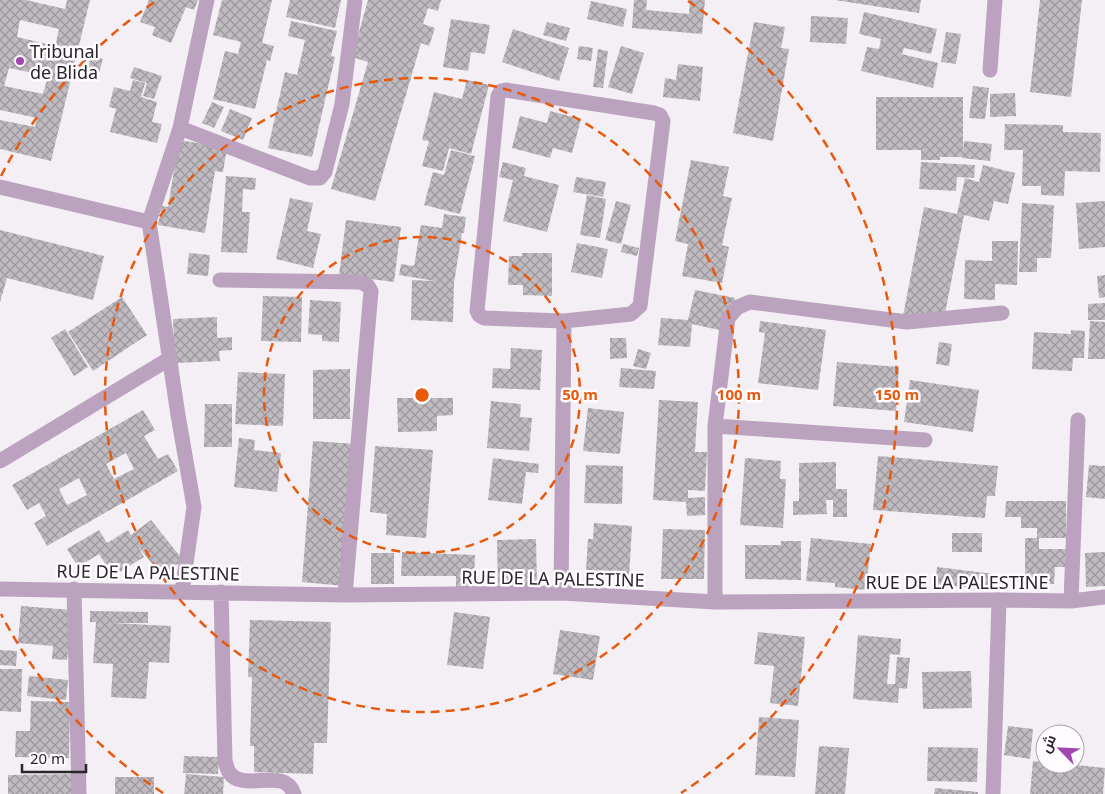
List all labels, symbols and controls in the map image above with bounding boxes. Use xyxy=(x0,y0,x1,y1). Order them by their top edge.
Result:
place label: Tribunal de Blida xyxy=(30,39,99,84)
marker: Tribunal de Blida xyxy=(14,55,26,67)
text: 50 m xyxy=(562,384,598,404)
text: 100 m xyxy=(717,384,761,404)
text: 150 m xyxy=(875,384,919,404)
centre of rings xyxy=(413,386,431,404)
street label: RUE DE LA PALESTINE xyxy=(56,558,240,586)
street label: RUE DE LA PALESTINE xyxy=(461,564,645,592)
street label: RUE DE LA PALESTINE xyxy=(865,570,1049,594)
north arrow xyxy=(1035,724,1085,774)
text: ش xyxy=(1035,731,1060,756)
scale bar xyxy=(22,742,86,774)
text: 20 m xyxy=(30,748,65,768)

